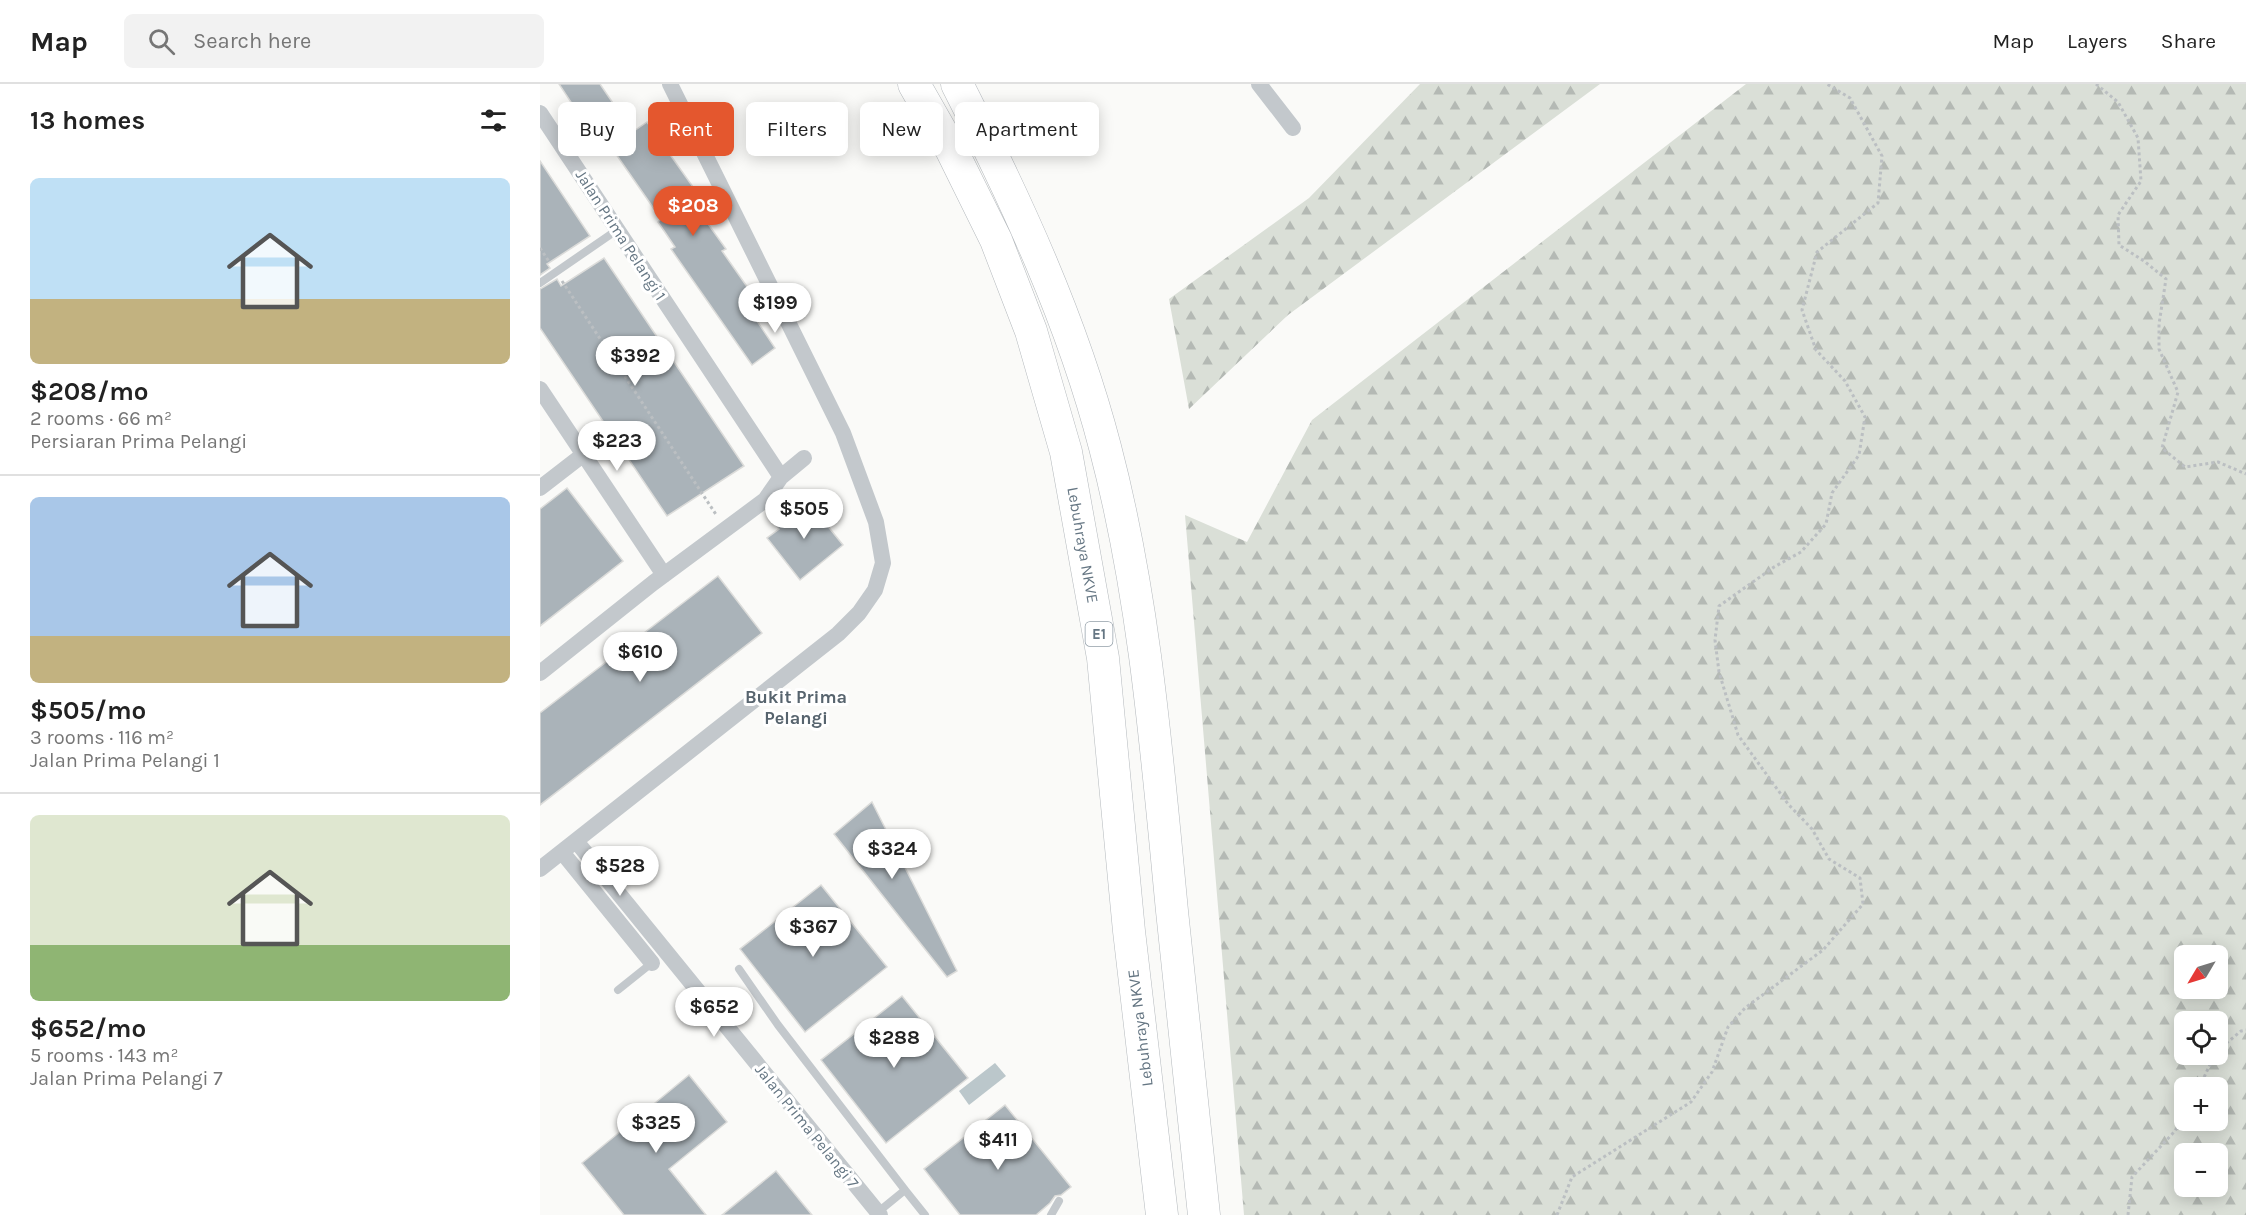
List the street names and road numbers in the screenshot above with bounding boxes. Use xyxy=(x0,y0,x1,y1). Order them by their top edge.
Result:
street label: Jalan Prima Pelangi 1 xyxy=(572,166,670,304)
street label: Lebuhraya NKVE xyxy=(1063,485,1103,605)
road number: E1 xyxy=(1086,622,1112,646)
street label: Lebuhraya NKVE xyxy=(1123,968,1157,1088)
street label: Jalan Prima Pelangi 7 xyxy=(751,1060,863,1192)

